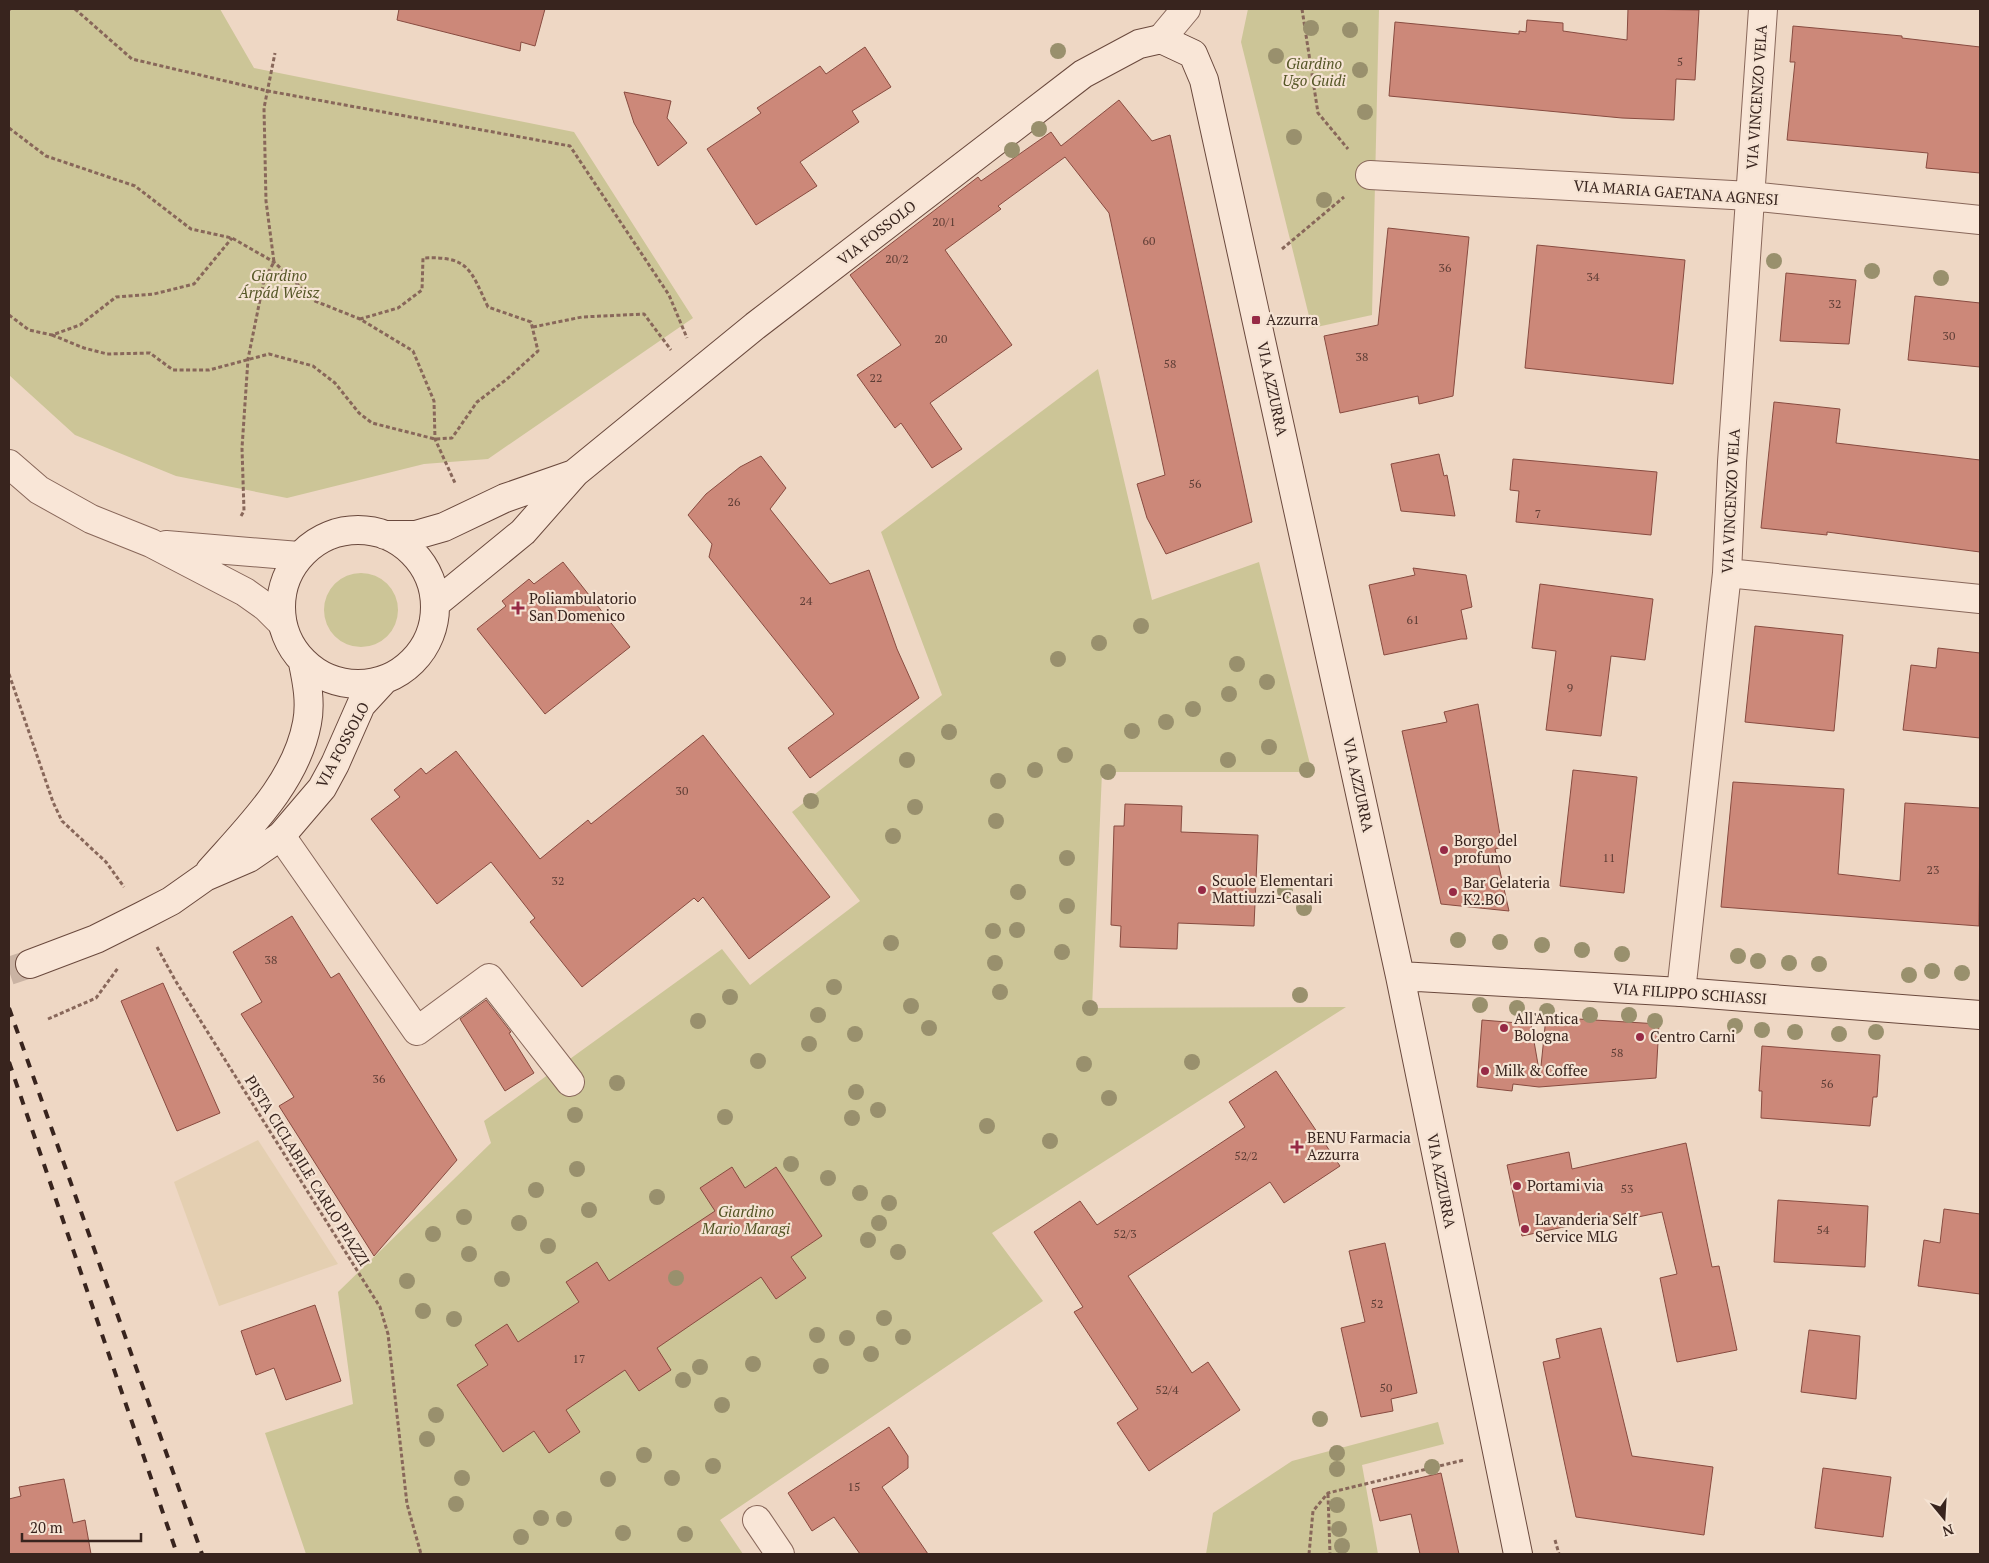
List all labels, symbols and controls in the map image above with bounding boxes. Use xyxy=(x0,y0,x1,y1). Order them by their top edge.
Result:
street label: VIA VINCENZO VELA xyxy=(1741,23,1771,170)
park label: Giardino Ugo Guidi xyxy=(1282,53,1346,90)
house number: 5 xyxy=(1677,54,1683,69)
street label: VIA MARIA GAETANA AGNESI xyxy=(1573,175,1779,209)
street label: VIA FOSSOLO xyxy=(833,195,920,269)
house number: 20/1 xyxy=(932,214,956,229)
house number: 60 xyxy=(1143,233,1155,248)
house number: 20/2 xyxy=(885,251,909,266)
house number: 36 xyxy=(1439,260,1452,275)
park label: Giardino Árpád Weisz xyxy=(238,265,320,302)
house number: 34 xyxy=(1587,269,1600,284)
house number: 32 xyxy=(1829,296,1841,311)
place label: Azzurra xyxy=(1266,309,1319,329)
marker: Azzurra xyxy=(1250,314,1262,326)
house number: 30 xyxy=(1943,328,1955,343)
house number: 20 xyxy=(935,331,947,346)
street label: VIA AZZURRA xyxy=(1253,340,1293,439)
house number: 38 xyxy=(1356,349,1368,364)
house number: 58 xyxy=(1164,356,1176,371)
house number: 22 xyxy=(870,370,882,385)
street label: VIA VINCENZO VELA xyxy=(1716,427,1744,574)
house number: 56 xyxy=(1189,476,1202,491)
house number: 26 xyxy=(728,494,741,509)
house number: 7 xyxy=(1535,506,1541,521)
place label: Poliambulatorio San Domenico xyxy=(529,588,637,625)
house number: 24 xyxy=(800,593,813,608)
marker: Poliambulatorio San Domenico xyxy=(511,601,525,615)
house number: 61 xyxy=(1407,612,1419,627)
house number: 9 xyxy=(1567,680,1573,695)
street label: VIA FOSSOLO xyxy=(311,698,373,791)
street label: VIA AZZURRA xyxy=(1339,736,1379,835)
house number: 30 xyxy=(676,783,688,798)
place label: Borgo del profumo xyxy=(1454,830,1518,867)
marker: Borgo del profumo xyxy=(1438,844,1450,856)
house number: 11 xyxy=(1603,850,1615,865)
house number: 23 xyxy=(1927,862,1939,877)
place label: Scuole Elementari Mattiuzzi-Casali xyxy=(1212,870,1333,907)
place label: Bar Gelateria K2.BO xyxy=(1463,872,1551,909)
house number: 32 xyxy=(552,873,564,888)
marker: Scuole Elementari Mattiuzzi-Casali xyxy=(1196,884,1208,896)
marker: Bar Gelateria K2.BO xyxy=(1447,886,1459,898)
house number: 38 xyxy=(265,952,277,967)
street label: VIA FILIPPO SCHIASSI xyxy=(1613,978,1768,1008)
place label: All'Antica Bologna xyxy=(1514,1008,1579,1045)
marker: All'Antica Bologna xyxy=(1498,1022,1510,1034)
place label: Centro Carni xyxy=(1650,1026,1735,1046)
marker: Centro Carni xyxy=(1634,1031,1646,1043)
house number: 58 xyxy=(1611,1045,1623,1060)
place label: Milk & Coffee xyxy=(1495,1060,1588,1080)
marker: Milk & Coffee xyxy=(1479,1065,1491,1077)
street label: PISTA CICLABILE CARLO PIAZZI xyxy=(241,1071,375,1270)
house number: 36 xyxy=(373,1071,386,1086)
house number: 56 xyxy=(1821,1076,1834,1091)
place label: BENU Farmacia Azzurra xyxy=(1307,1127,1411,1164)
street label: VIA AZZURRA xyxy=(1423,1132,1461,1231)
marker: BENU Farmacia Azzurra xyxy=(1291,1141,1303,1153)
house number: 52/2 xyxy=(1234,1148,1258,1163)
place label: Portami via xyxy=(1527,1175,1604,1195)
marker: Portami via xyxy=(1511,1180,1523,1192)
house number: 53 xyxy=(1621,1181,1633,1196)
park label: Giardino Mario Maragi xyxy=(701,1201,791,1238)
place label: Lavanderia Self Service MLG xyxy=(1535,1209,1638,1246)
house number: 54 xyxy=(1817,1222,1830,1237)
marker: Lavanderia Self Service MLG xyxy=(1519,1223,1531,1235)
house number: 52/3 xyxy=(1113,1226,1137,1241)
house number: 52 xyxy=(1371,1296,1383,1311)
house number: 17 xyxy=(573,1351,585,1366)
house number: 50 xyxy=(1380,1380,1392,1395)
house number: 52/4 xyxy=(1155,1382,1179,1397)
house number: 15 xyxy=(848,1479,860,1494)
north arrow xyxy=(1919,1493,1969,1543)
scale bar xyxy=(22,1510,141,1542)
text: 20 m xyxy=(30,1517,63,1537)
text: N xyxy=(1940,1520,1956,1542)

